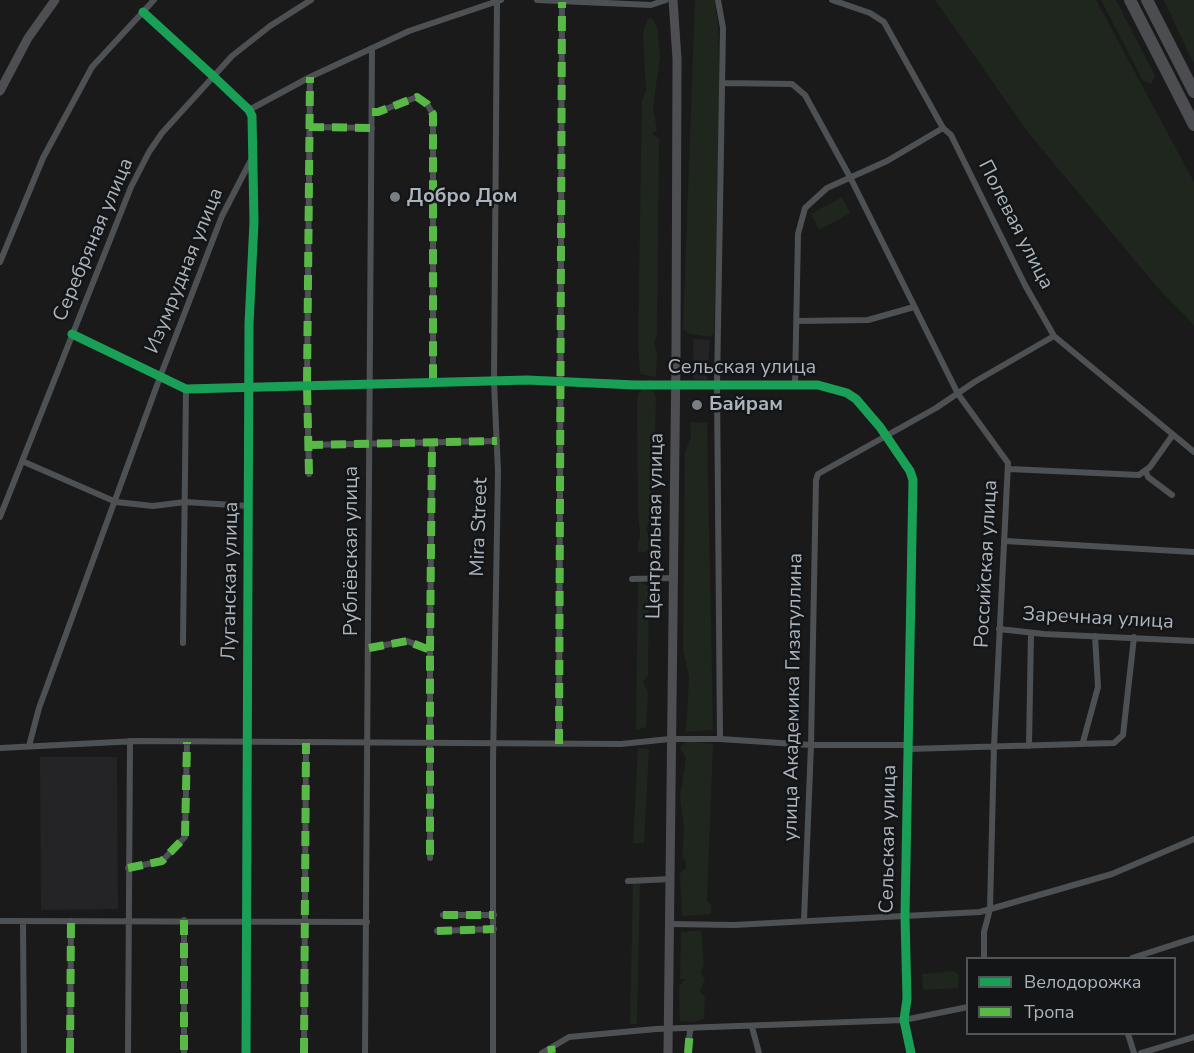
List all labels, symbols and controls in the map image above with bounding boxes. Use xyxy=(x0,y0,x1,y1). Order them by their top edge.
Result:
street label: Серебряная улица xyxy=(49,155,139,325)
street label: Полевая улица xyxy=(972,156,1058,294)
street label: Изумрудная улица xyxy=(141,185,229,357)
place label: Добро Дом xyxy=(407,185,518,209)
marker: Добро Дом xyxy=(388,190,402,204)
street label: Сельская улица xyxy=(668,356,816,380)
place label: Байрам xyxy=(709,393,783,417)
marker: Байрам xyxy=(690,398,704,412)
street label: Центральная улица xyxy=(642,433,670,619)
street label: Рублёвская улица xyxy=(340,466,364,636)
street label: Mira Street xyxy=(466,477,494,577)
street label: Российская улица xyxy=(971,479,1003,649)
street label: Луганская улица xyxy=(218,501,244,661)
street label: улица Академика Гизатуллина xyxy=(779,553,809,841)
street label: Заречная улица xyxy=(1022,603,1174,635)
street label: Сельская улица xyxy=(876,764,902,914)
legend xyxy=(966,957,1176,1035)
text: Велодорожка xyxy=(1024,970,1141,994)
text: Тропа xyxy=(1024,1000,1075,1024)

